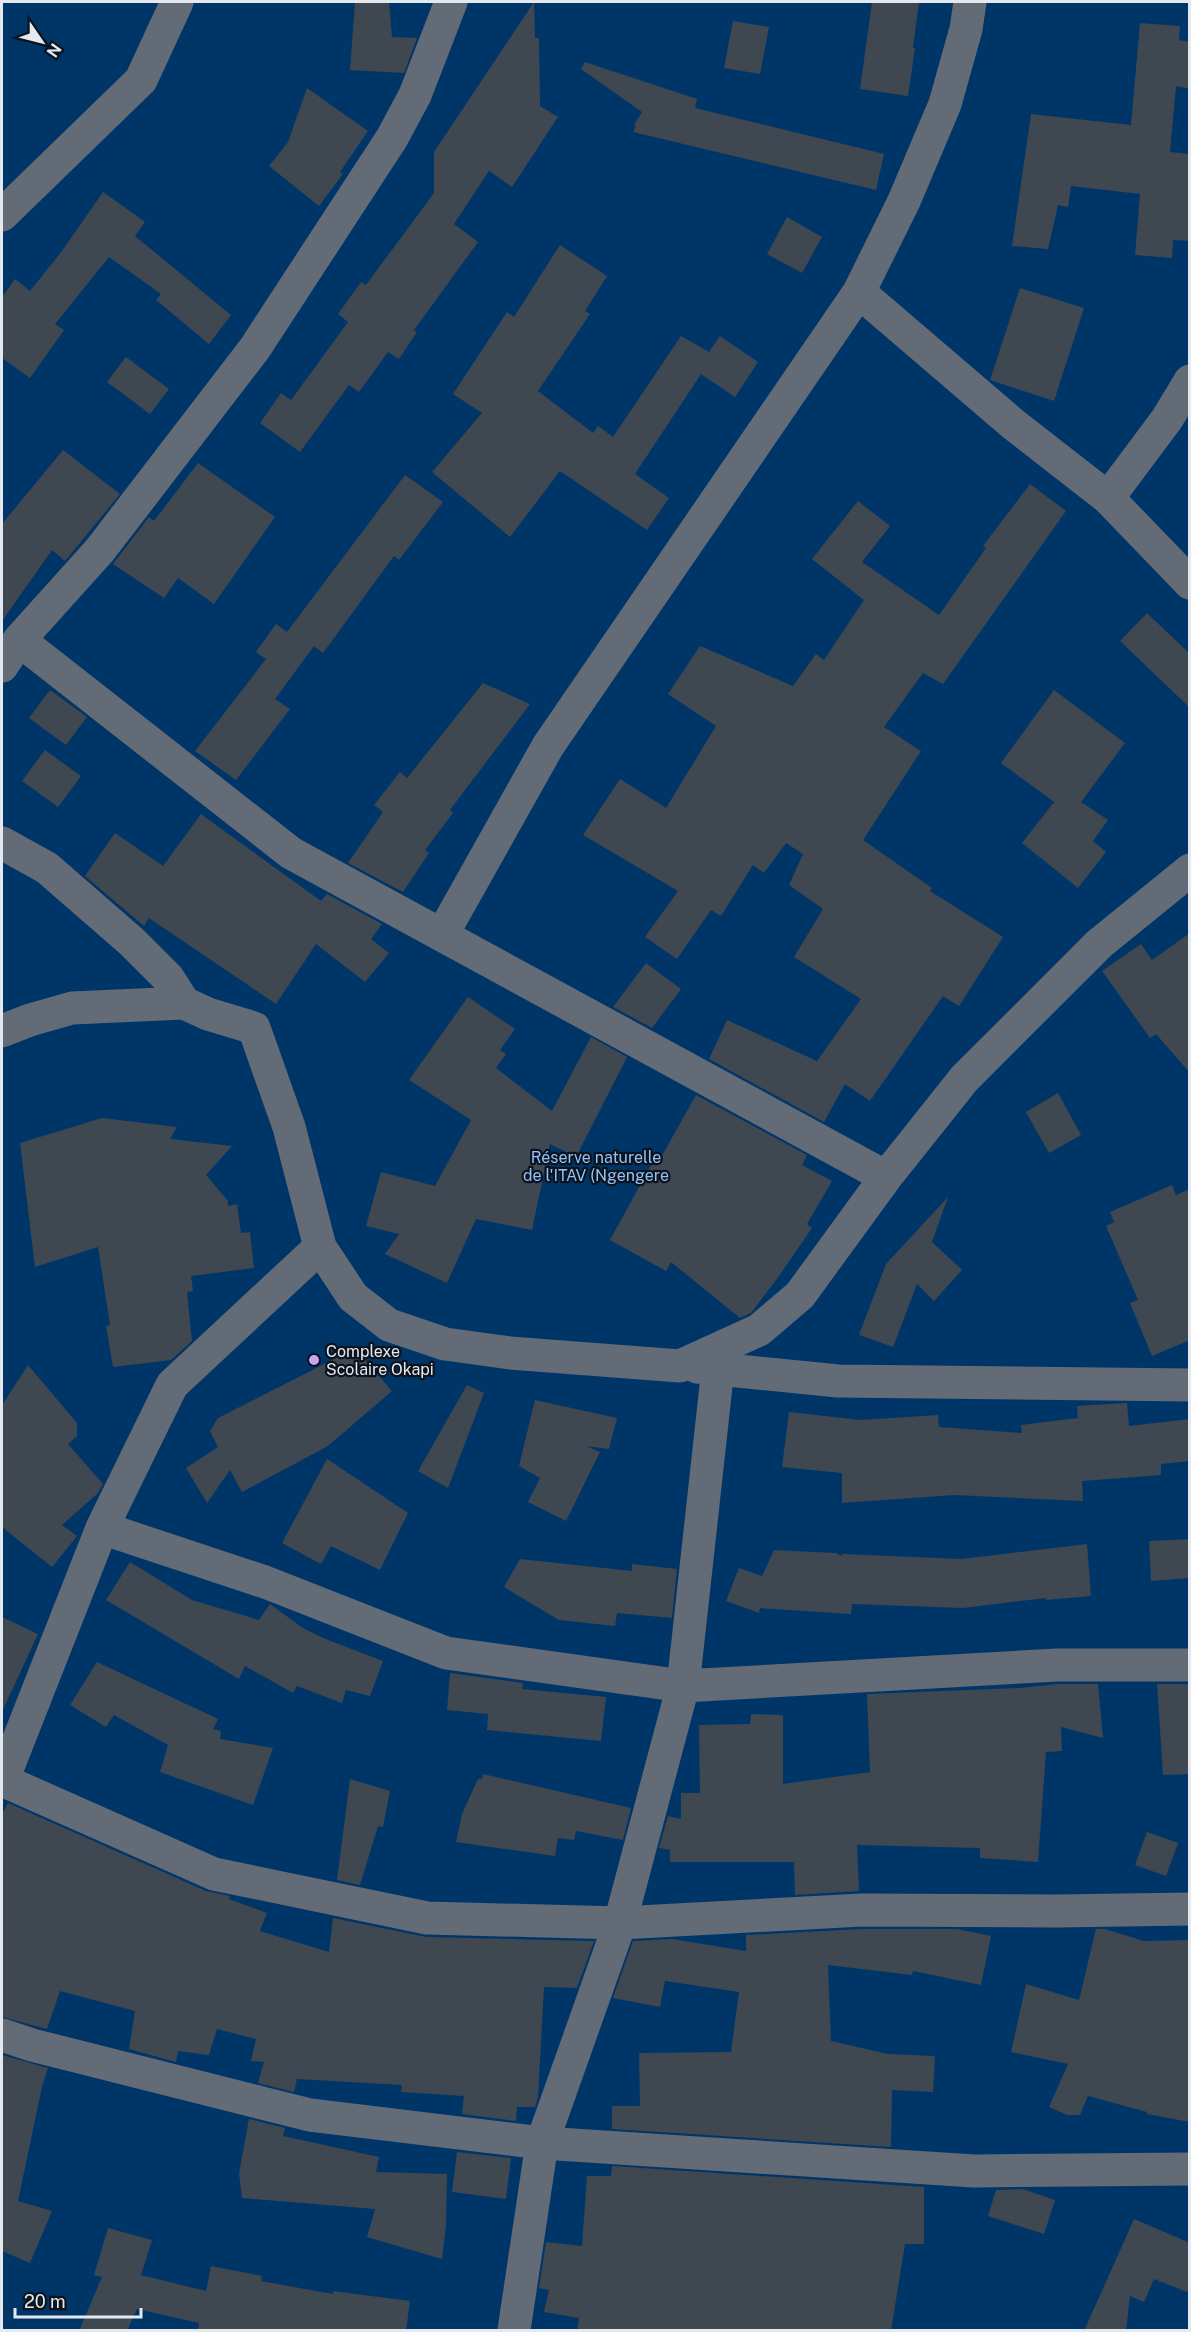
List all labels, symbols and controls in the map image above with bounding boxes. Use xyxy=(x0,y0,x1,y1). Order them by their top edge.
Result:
north arrow xyxy=(12,12,72,72)
text: N xyxy=(43,40,65,61)
park label: Réserve naturelle de l'ITAV (Ngengere xyxy=(523,1148,669,1185)
place label: Complexe Scolaire Okapi xyxy=(326,1342,434,1379)
marker: Complexe Scolaire Okapi xyxy=(307,1353,321,1367)
scale bar xyxy=(15,2281,141,2319)
text: 20 m xyxy=(24,2291,66,2312)

